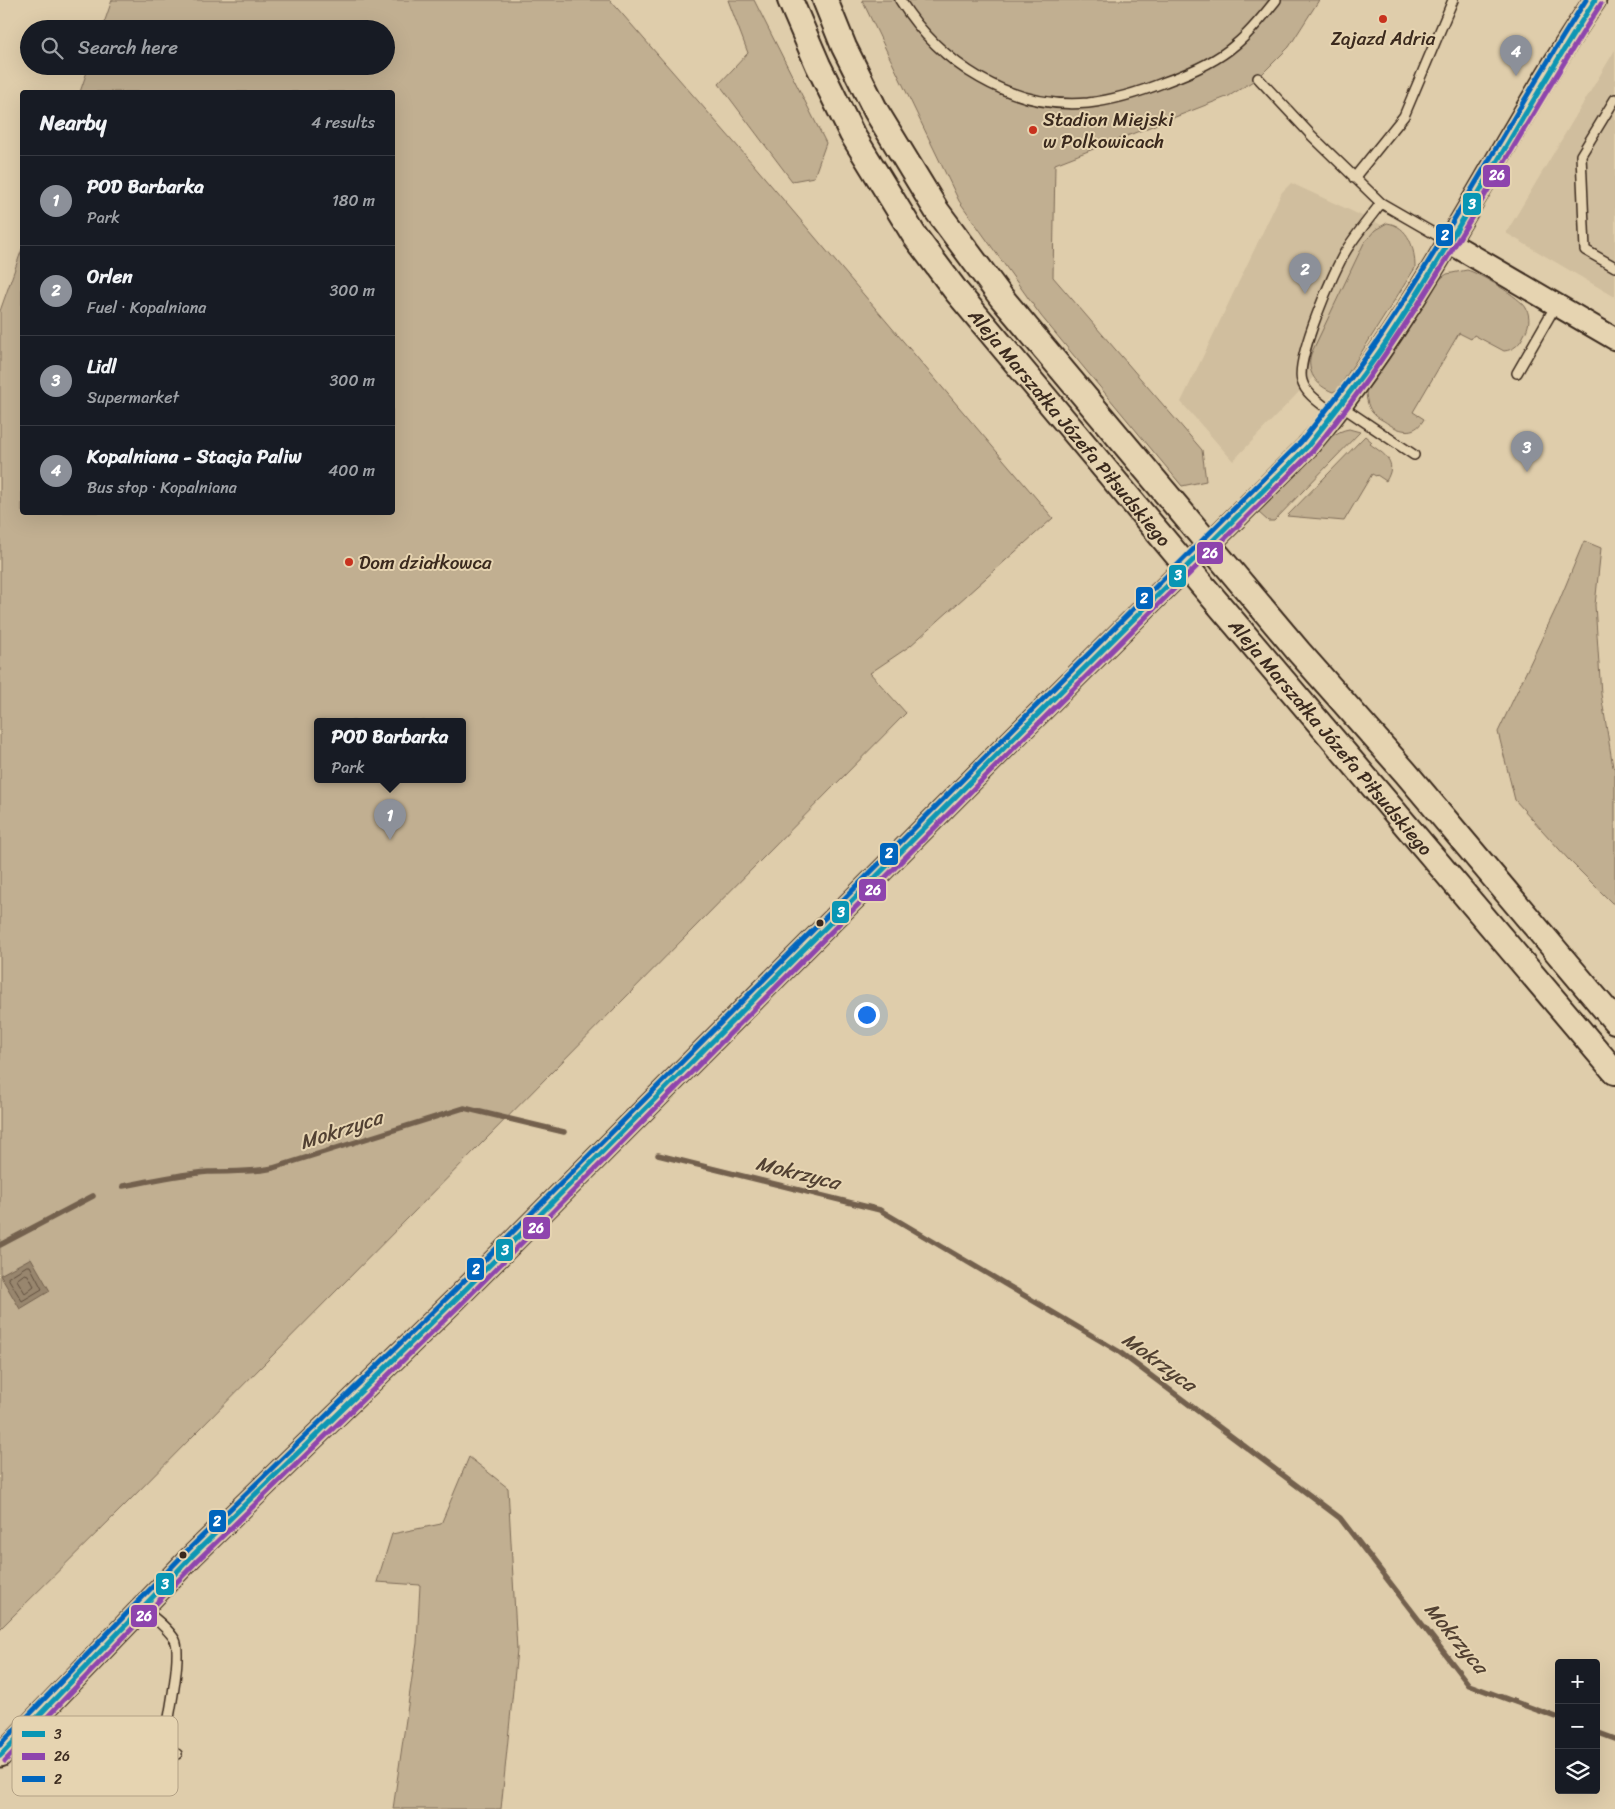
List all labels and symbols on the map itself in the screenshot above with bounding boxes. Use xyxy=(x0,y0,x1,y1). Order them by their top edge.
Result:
marker: Zajazd Adria xyxy=(1377,13,1389,25)
place label: Zajazd Adria xyxy=(1331,22,1436,55)
pin: 4 xyxy=(1500,35,1532,76)
place label: Stadion Miejski w Polkowicach xyxy=(1043,103,1174,158)
marker: Stadion Miejski w Polkowicach xyxy=(1027,124,1039,136)
text: 26 xyxy=(1488,163,1505,188)
line badge: 26 xyxy=(1482,164,1511,188)
line badge: 3 xyxy=(1462,192,1482,216)
text: 3 xyxy=(1467,192,1476,217)
line badge: 2 xyxy=(1435,223,1454,247)
text: 2 xyxy=(1440,223,1450,248)
pin: 2 xyxy=(1289,253,1321,294)
street label: Aleja Marszałka Józefa Piłsudskiego xyxy=(960,300,1180,554)
pin: 3 xyxy=(1511,431,1543,472)
line badge: 26 xyxy=(1196,541,1224,565)
text: 26 xyxy=(1201,541,1218,566)
place label: Dom działkowca xyxy=(359,546,492,579)
marker: Dom działkowca xyxy=(343,556,355,568)
text: 3 xyxy=(1173,563,1182,588)
line badge: 3 xyxy=(1168,564,1187,588)
line badge: 2 xyxy=(1135,586,1154,610)
text: 2 xyxy=(1139,586,1149,611)
street label: Aleja Marszałka Józefa Piłsudskiego xyxy=(1220,610,1442,863)
pin: 1 xyxy=(374,799,406,840)
text: 2 xyxy=(884,841,894,866)
line badge: 2 xyxy=(879,842,899,866)
line badge: 26 xyxy=(858,878,887,902)
text: 26 xyxy=(864,878,881,903)
line badge: 3 xyxy=(831,900,850,924)
text: 3 xyxy=(836,900,845,925)
unlabelled marker xyxy=(815,918,825,928)
your location xyxy=(854,1002,880,1028)
water label: Mokrzyca xyxy=(295,1099,390,1160)
water label: Mokrzyca xyxy=(752,1146,846,1201)
line badge: 26 xyxy=(522,1216,551,1240)
text: 26 xyxy=(527,1216,544,1241)
line badge: 3 xyxy=(495,1238,514,1262)
text: 3 xyxy=(500,1238,509,1263)
line badge: 2 xyxy=(466,1257,485,1281)
text: 2 xyxy=(471,1257,481,1282)
water label: Mokrzyca xyxy=(1114,1323,1206,1403)
line badge: 2 xyxy=(208,1509,227,1533)
text: 2 xyxy=(212,1509,222,1534)
unlabelled marker xyxy=(178,1550,188,1560)
line badge: 3 xyxy=(155,1572,175,1596)
text: 3 xyxy=(160,1572,169,1597)
water label: Mokrzyca xyxy=(1415,1594,1499,1684)
line badge: 26 xyxy=(130,1604,158,1628)
text: 26 xyxy=(135,1604,152,1629)
legend xyxy=(12,1716,178,1796)
text: 3 xyxy=(54,1722,62,1747)
text: 26 xyxy=(54,1744,70,1769)
text: 2 xyxy=(54,1767,62,1792)

